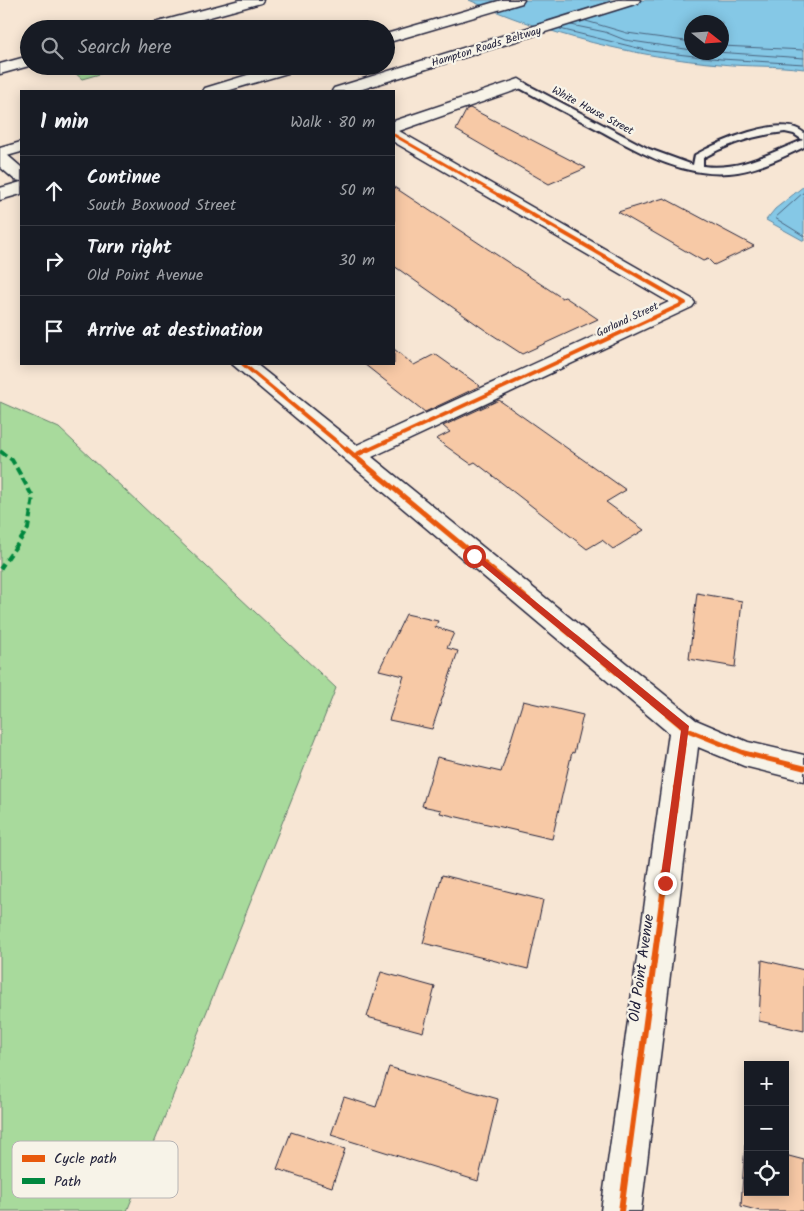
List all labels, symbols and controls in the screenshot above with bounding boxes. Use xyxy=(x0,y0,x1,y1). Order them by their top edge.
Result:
north arrow xyxy=(684,15,729,60)
search box xyxy=(20,20,395,75)
street label: Hampton Roads Beltway xyxy=(429,21,544,72)
text: Search here xyxy=(78,33,172,63)
icon: search xyxy=(38,34,66,62)
street label: White House Street xyxy=(548,82,637,140)
text: 1 min xyxy=(40,106,89,139)
text: Walk · 80 m xyxy=(290,110,375,135)
text: Continue xyxy=(87,163,160,193)
icon: ahead xyxy=(40,177,68,205)
text: 50 m xyxy=(339,178,375,203)
text: South Boxwood Street xyxy=(87,193,236,218)
text: Turn right xyxy=(87,233,172,263)
icon: right xyxy=(40,247,68,275)
text: 30 m xyxy=(339,248,375,273)
text: Old Point Avenue xyxy=(87,263,203,288)
street label: Garland Street xyxy=(593,297,662,342)
text: Arrive at destination xyxy=(87,316,263,346)
icon: arrive xyxy=(40,317,68,345)
route start xyxy=(463,545,486,568)
route end xyxy=(654,872,677,895)
street label: Old Point Avenue xyxy=(623,912,661,1024)
map controls xyxy=(744,1061,789,1196)
button: + xyxy=(744,1061,789,1106)
button: − xyxy=(744,1106,789,1151)
legend xyxy=(12,1141,178,1198)
text: Cycle path xyxy=(54,1148,117,1170)
button: locate xyxy=(744,1151,789,1196)
text: Path xyxy=(54,1171,81,1193)

